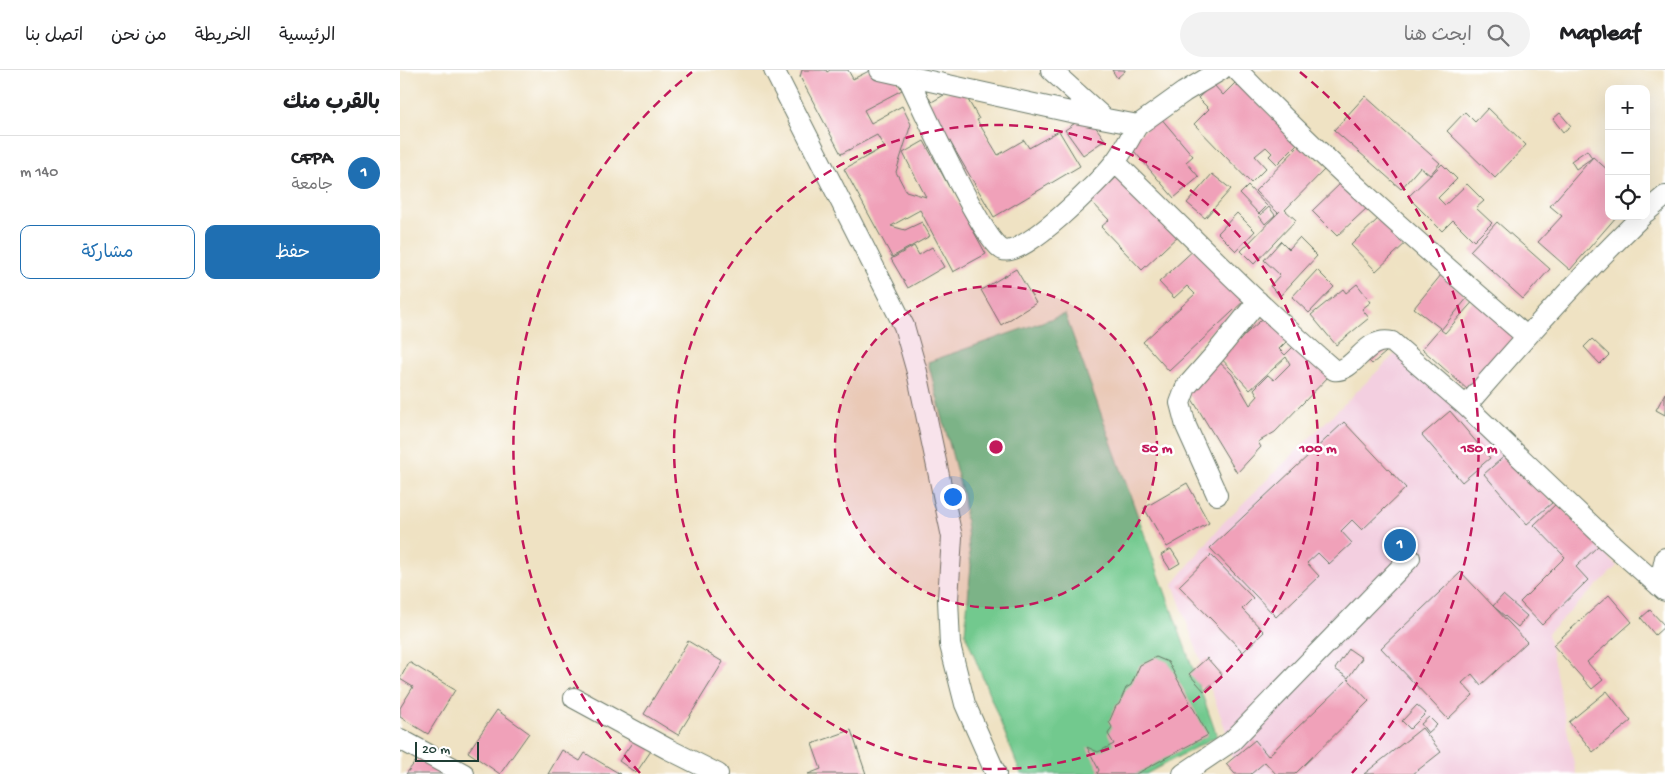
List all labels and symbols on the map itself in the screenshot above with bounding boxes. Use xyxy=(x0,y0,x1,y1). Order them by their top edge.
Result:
centre of rings xyxy=(987,438,1005,456)
text: 50 m xyxy=(1142,440,1173,458)
text: 100 m xyxy=(1298,440,1337,458)
text: 150 m xyxy=(1460,440,1498,458)
your location xyxy=(940,484,966,510)
pin: 1 xyxy=(1384,526,1416,564)
scale bar xyxy=(415,739,479,762)

